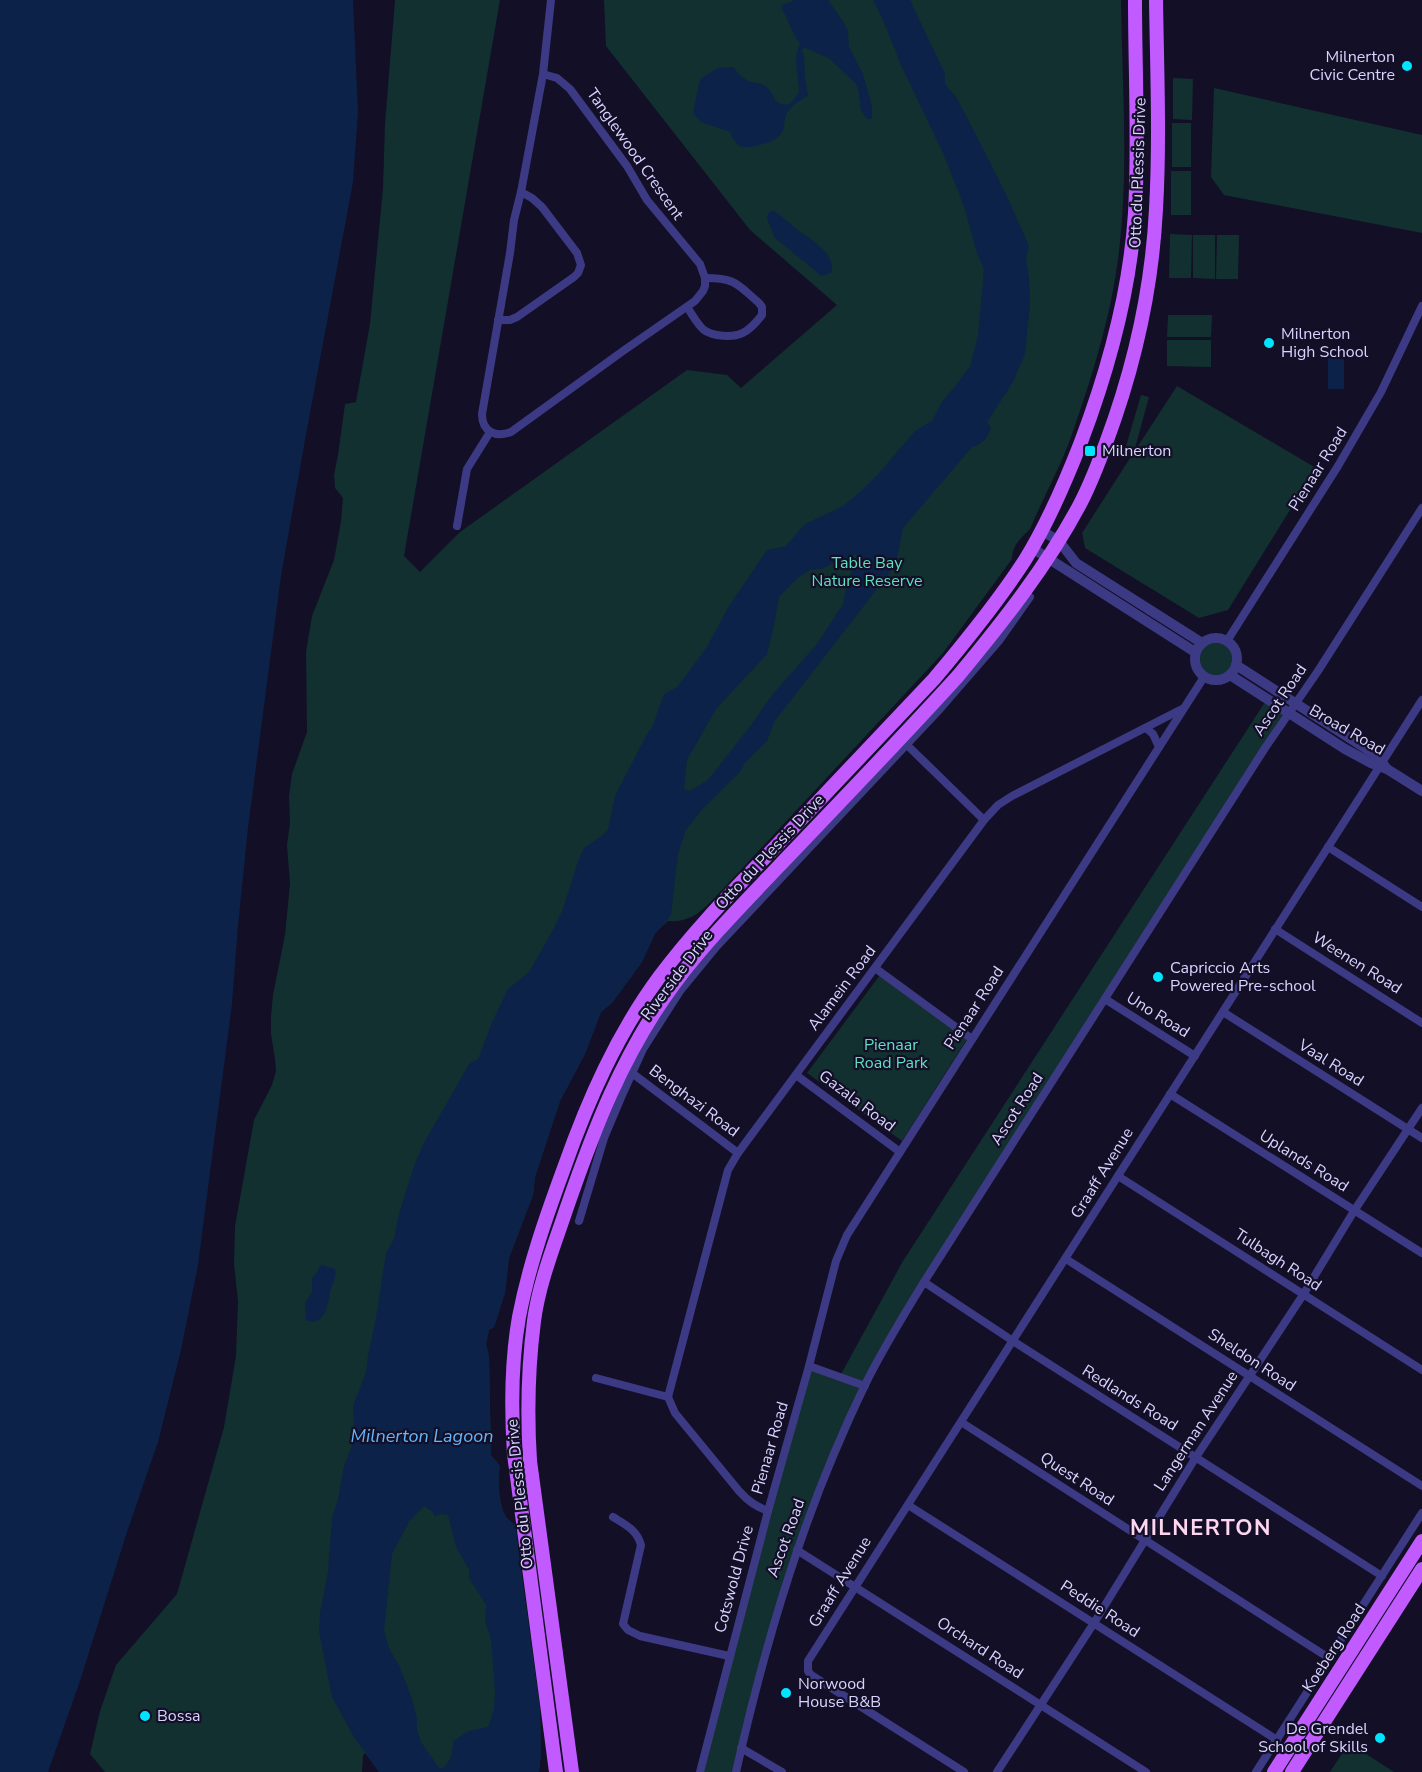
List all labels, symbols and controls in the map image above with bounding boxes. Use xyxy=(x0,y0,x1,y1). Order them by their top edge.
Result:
place label: Milnerton Civic Centre xyxy=(1310,46,1395,86)
marker: Milnerton Civic Centre xyxy=(1400,59,1414,73)
street label: Tanglewood Crescent xyxy=(581,84,689,225)
street label: Otto du Plessis Drive xyxy=(1124,97,1152,249)
place label: Milnerton High School xyxy=(1281,323,1369,363)
marker: Milnerton High School xyxy=(1262,336,1276,350)
street label: Pienaar Road xyxy=(1283,423,1353,515)
place label: Milnerton xyxy=(1102,440,1171,462)
marker: Milnerton xyxy=(1083,444,1097,458)
park label: Table Bay Nature Reserve xyxy=(811,552,923,592)
street label: Ascot Road xyxy=(1248,660,1312,740)
street label: Broad Road xyxy=(1305,699,1389,761)
street label: Otto du Plessis Drive xyxy=(711,789,829,915)
street label: Riverside Drive xyxy=(636,925,718,1025)
street label: Weenen Road xyxy=(1308,927,1406,999)
street label: Alamein Road xyxy=(803,941,881,1035)
place label: Capriccio Arts Powered Pre-school xyxy=(1170,957,1316,997)
street label: Pienaar Road xyxy=(939,962,1009,1054)
marker: Capriccio Arts Powered Pre-school xyxy=(1151,970,1165,984)
street label: Uno Road xyxy=(1122,987,1194,1043)
park label: Pienaar Road Park xyxy=(854,1034,929,1074)
street label: Vaal Road xyxy=(1293,1034,1368,1092)
street label: Benghazi Road xyxy=(644,1060,744,1142)
street label: Gazala Road xyxy=(814,1065,900,1137)
street label: Ascot Road xyxy=(985,1069,1049,1149)
street label: Graaff Avenue xyxy=(1065,1123,1139,1223)
street label: Uplands Road xyxy=(1255,1125,1353,1197)
street label: Tulbagh Road xyxy=(1230,1224,1326,1296)
street label: Sheldon Road xyxy=(1204,1323,1300,1397)
street label: Redlands Road xyxy=(1078,1360,1182,1436)
street label: Langerman Avenue xyxy=(1149,1366,1243,1496)
street label: Pienaar Road xyxy=(746,1399,794,1497)
street label: Otto du Plessis Drive xyxy=(501,1418,539,1570)
water label: Milnerton Lagoon xyxy=(351,1424,493,1448)
street label: Quest Road xyxy=(1036,1447,1118,1511)
street label: Ascot Road xyxy=(762,1496,810,1580)
district label: MILNERTON xyxy=(1130,1513,1272,1543)
street label: Cotswold Drive xyxy=(709,1523,759,1635)
street label: Graaff Avenue xyxy=(803,1532,877,1632)
street label: Peddie Road xyxy=(1056,1575,1144,1643)
street label: Koeberg Road xyxy=(1297,1599,1371,1697)
street label: Orchard Road xyxy=(932,1612,1028,1684)
place label: Norwood House B&B xyxy=(798,1673,881,1713)
marker: Norwood House B&B xyxy=(779,1686,793,1700)
place label: Bossa xyxy=(157,1705,201,1727)
marker: Bossa xyxy=(138,1709,152,1723)
place label: De Grendel School of Skills xyxy=(1258,1718,1368,1758)
marker: De Grendel School of Skills xyxy=(1373,1731,1387,1745)

